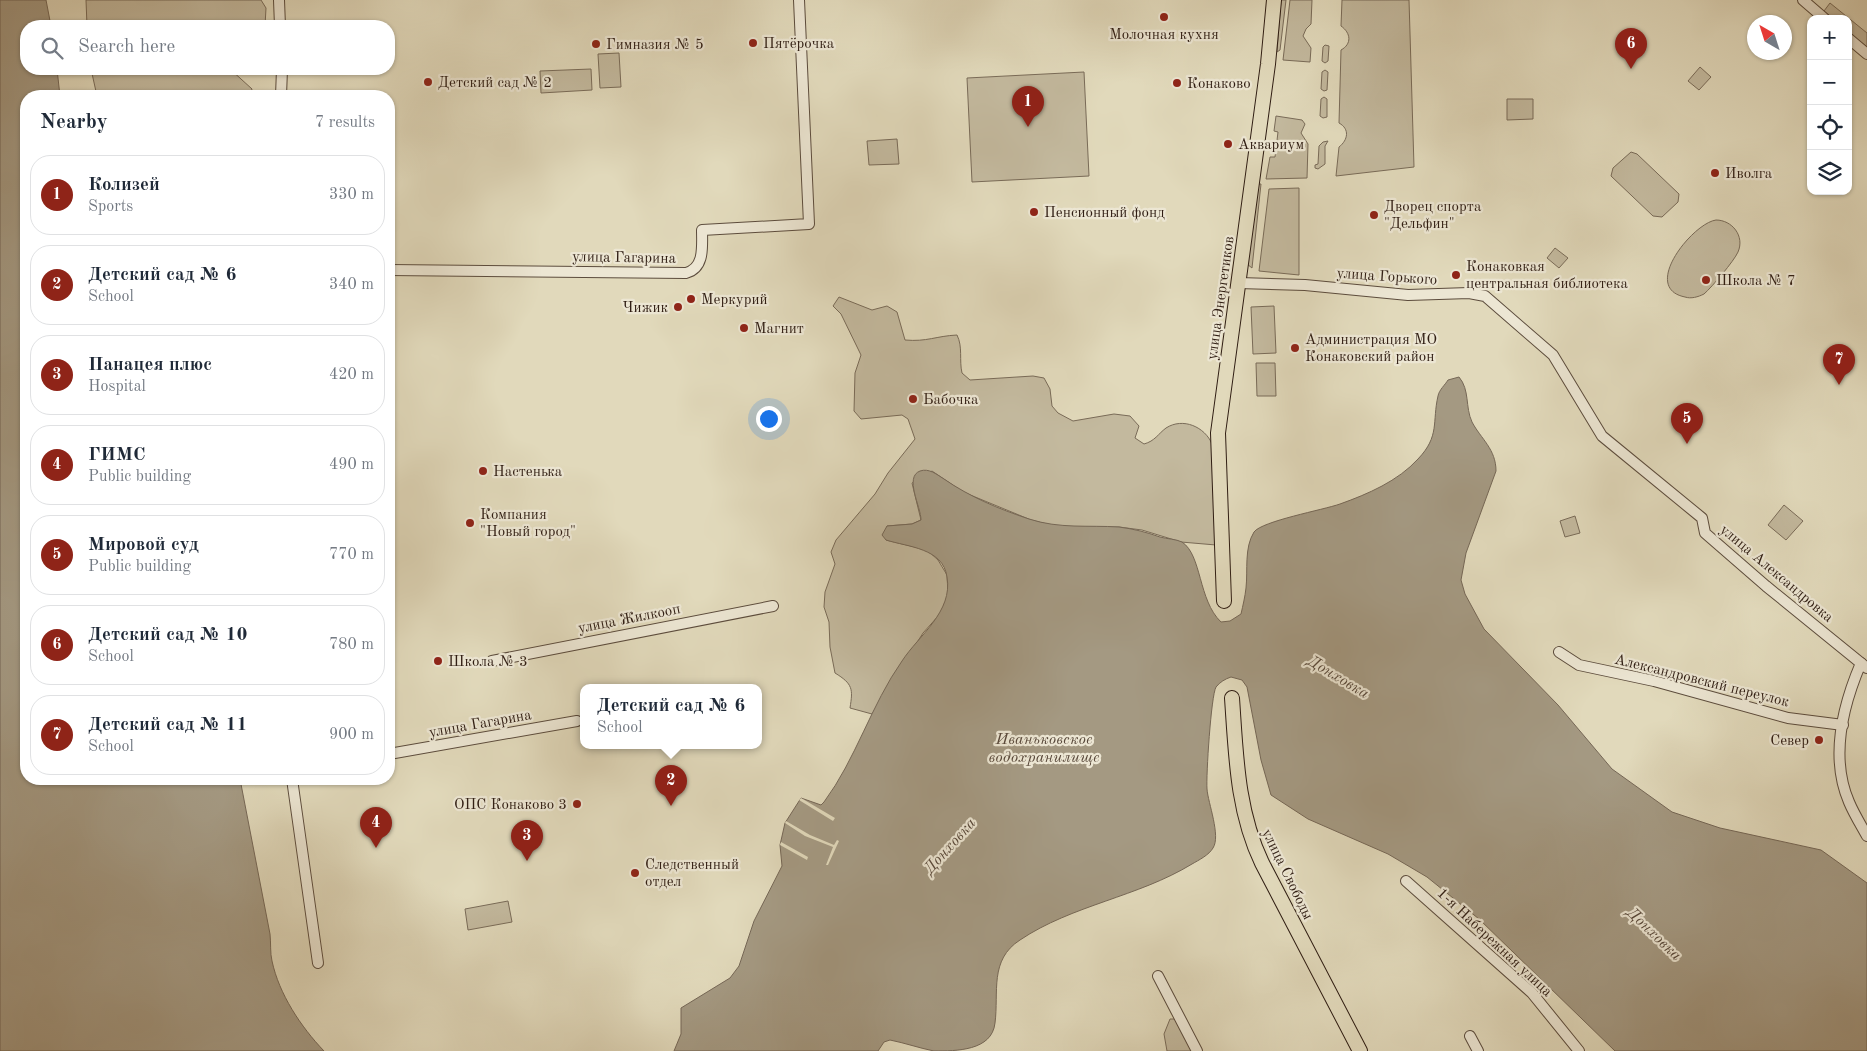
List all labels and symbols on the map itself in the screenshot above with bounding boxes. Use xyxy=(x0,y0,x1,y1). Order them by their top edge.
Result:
marker: Молочная кухня xyxy=(1158,11,1170,23)
north arrow xyxy=(1747,15,1792,60)
place label: Молочная кухня xyxy=(1109,28,1219,43)
pin: 6 xyxy=(1615,28,1647,69)
marker: Пятёрочка xyxy=(747,37,759,49)
place label: Пятёрочка xyxy=(763,37,835,52)
marker: Гимназия № 5 xyxy=(590,38,602,50)
place label: Гимназия № 5 xyxy=(606,38,704,53)
marker: Детский сад № 2 xyxy=(422,76,434,88)
place label: Детский сад № 2 xyxy=(438,76,552,91)
marker: Конаково xyxy=(1171,77,1183,89)
place label: Конаково xyxy=(1187,77,1251,92)
pin: 1 xyxy=(1012,86,1044,127)
marker: Аквариум xyxy=(1222,138,1234,150)
place label: Аквариум xyxy=(1238,138,1304,153)
marker: Иволга xyxy=(1709,167,1721,179)
place label: Иволга xyxy=(1725,167,1773,182)
place label: Дворец спорта "Дельфин" xyxy=(1384,200,1482,232)
marker: Пенсионный фонд xyxy=(1028,206,1040,218)
place label: Пенсионный фонд xyxy=(1044,206,1165,221)
marker: Дворец спорта "Дельфин" xyxy=(1368,209,1380,221)
street label: улица Энергетиков xyxy=(1205,235,1238,361)
street label: улица Гагарина xyxy=(572,250,677,267)
place label: Конаковкая центральная библиотека xyxy=(1466,260,1629,292)
street label: улица Горького xyxy=(1336,266,1438,288)
marker: Конаковкая центральная библиотека xyxy=(1450,269,1462,281)
marker: Школа № 7 xyxy=(1700,274,1712,286)
place label: Школа № 7 xyxy=(1716,274,1796,289)
marker: Меркурий xyxy=(685,293,697,305)
place label: Меркурий xyxy=(701,293,768,308)
place label: Чижик xyxy=(623,301,668,316)
marker: Чижик xyxy=(672,301,684,313)
marker: Магнит xyxy=(738,322,750,334)
place label: Магнит xyxy=(754,322,804,337)
place label: Администрация МО Конаковский район xyxy=(1305,333,1437,365)
marker: Администрация МО Конаковский район xyxy=(1289,342,1301,354)
pin: 7 xyxy=(1823,344,1855,385)
marker: Бабочка xyxy=(907,393,919,405)
place label: Бабочка xyxy=(923,393,979,408)
pin: 5 xyxy=(1671,403,1703,444)
your location xyxy=(756,406,782,432)
marker: Настенька xyxy=(477,465,489,477)
place label: Настенька xyxy=(493,465,563,480)
place label: Компания "Новый город" xyxy=(480,508,576,540)
marker: Компания "Новый город" xyxy=(464,517,476,529)
street label: улица Александровка xyxy=(1716,522,1836,626)
street label: улица Жилкооп xyxy=(577,602,682,637)
water label: Донховка xyxy=(1303,652,1372,703)
street label: Александровский переулок xyxy=(1613,652,1791,711)
marker: Школа № 3 xyxy=(432,655,444,667)
place label: Школа № 3 xyxy=(448,655,528,670)
street label: улица Гагарина xyxy=(428,708,533,741)
water label: Иваньковское водохранилище xyxy=(989,732,1100,766)
place label: Север xyxy=(1770,734,1809,749)
marker: Север xyxy=(1813,734,1825,746)
pin: 2 xyxy=(655,765,687,806)
place label: ОПС Конаково 3 xyxy=(454,798,567,813)
marker: ОПС Конаково 3 xyxy=(571,798,583,810)
pin: 4 xyxy=(360,807,392,848)
water label: Донховка xyxy=(920,815,980,879)
pin: 3 xyxy=(511,820,543,861)
street label: улица Свободы xyxy=(1258,827,1315,923)
place label: Следственный отдел xyxy=(645,858,739,890)
marker: Следственный отдел xyxy=(629,867,641,879)
street label: 1-я Набережная улица xyxy=(1434,886,1555,1001)
water label: Донховка xyxy=(1622,903,1684,964)

